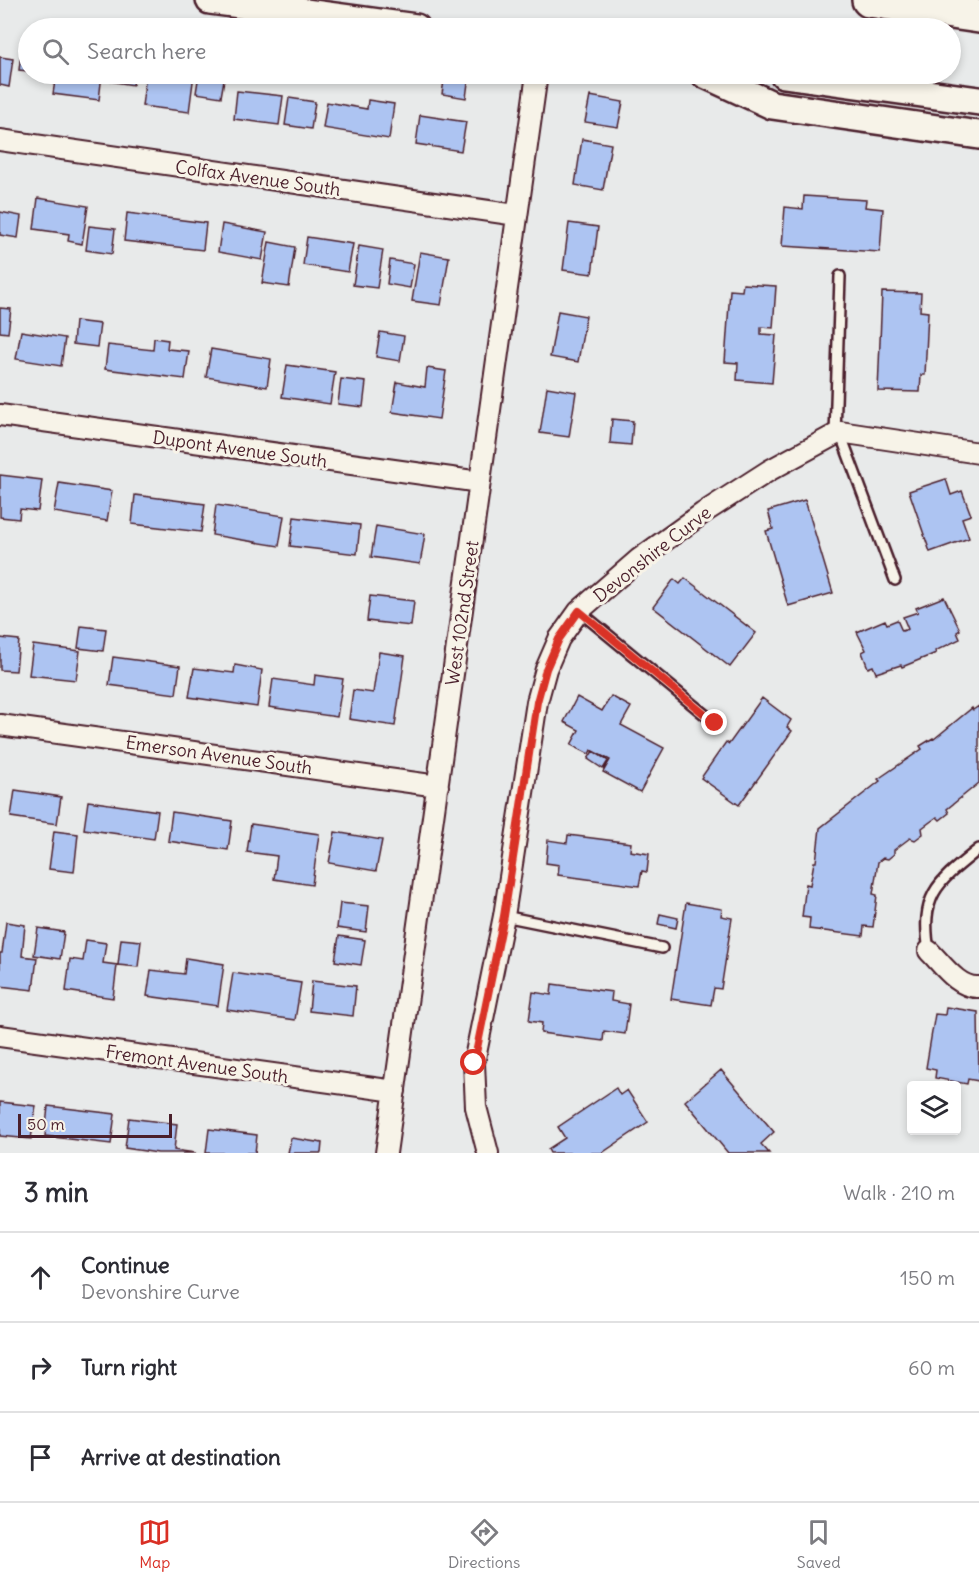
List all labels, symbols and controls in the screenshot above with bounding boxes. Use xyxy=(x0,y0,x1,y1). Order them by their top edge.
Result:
search box xyxy=(18,18,961,84)
icon: search xyxy=(39,35,72,68)
text: Search here xyxy=(87,37,206,65)
street label: Colfax Avenue South xyxy=(174,155,342,201)
street label: Dupont Avenue South xyxy=(151,425,329,473)
street label: Devonshire Curve xyxy=(589,501,715,607)
street label: West 102nd Street xyxy=(440,539,484,687)
route end xyxy=(701,709,727,735)
street label: Emerson Avenue South xyxy=(124,731,314,779)
street label: Fremont Avenue South xyxy=(104,1040,290,1088)
route start xyxy=(460,1049,486,1075)
map controls xyxy=(907,1081,961,1135)
button: layers xyxy=(907,1081,961,1135)
scale bar xyxy=(18,1111,172,1138)
text: 50 m xyxy=(27,1114,65,1134)
text: 3 min xyxy=(24,1176,89,1209)
text: Walk · 210 m xyxy=(843,1180,955,1205)
text: Continue xyxy=(81,1251,170,1279)
icon: ahead xyxy=(24,1261,57,1294)
text: 150 m xyxy=(900,1265,955,1290)
text: Devonshire Curve xyxy=(81,1279,240,1304)
icon: right xyxy=(24,1351,57,1384)
text: Turn right xyxy=(81,1353,177,1381)
text: 60 m xyxy=(908,1355,955,1380)
icon: arrive xyxy=(24,1441,57,1474)
text: Arrive at destination xyxy=(81,1443,281,1471)
tab: Map xyxy=(138,1516,171,1572)
tab: Directions xyxy=(448,1516,520,1572)
tab: Saved xyxy=(797,1516,841,1572)

